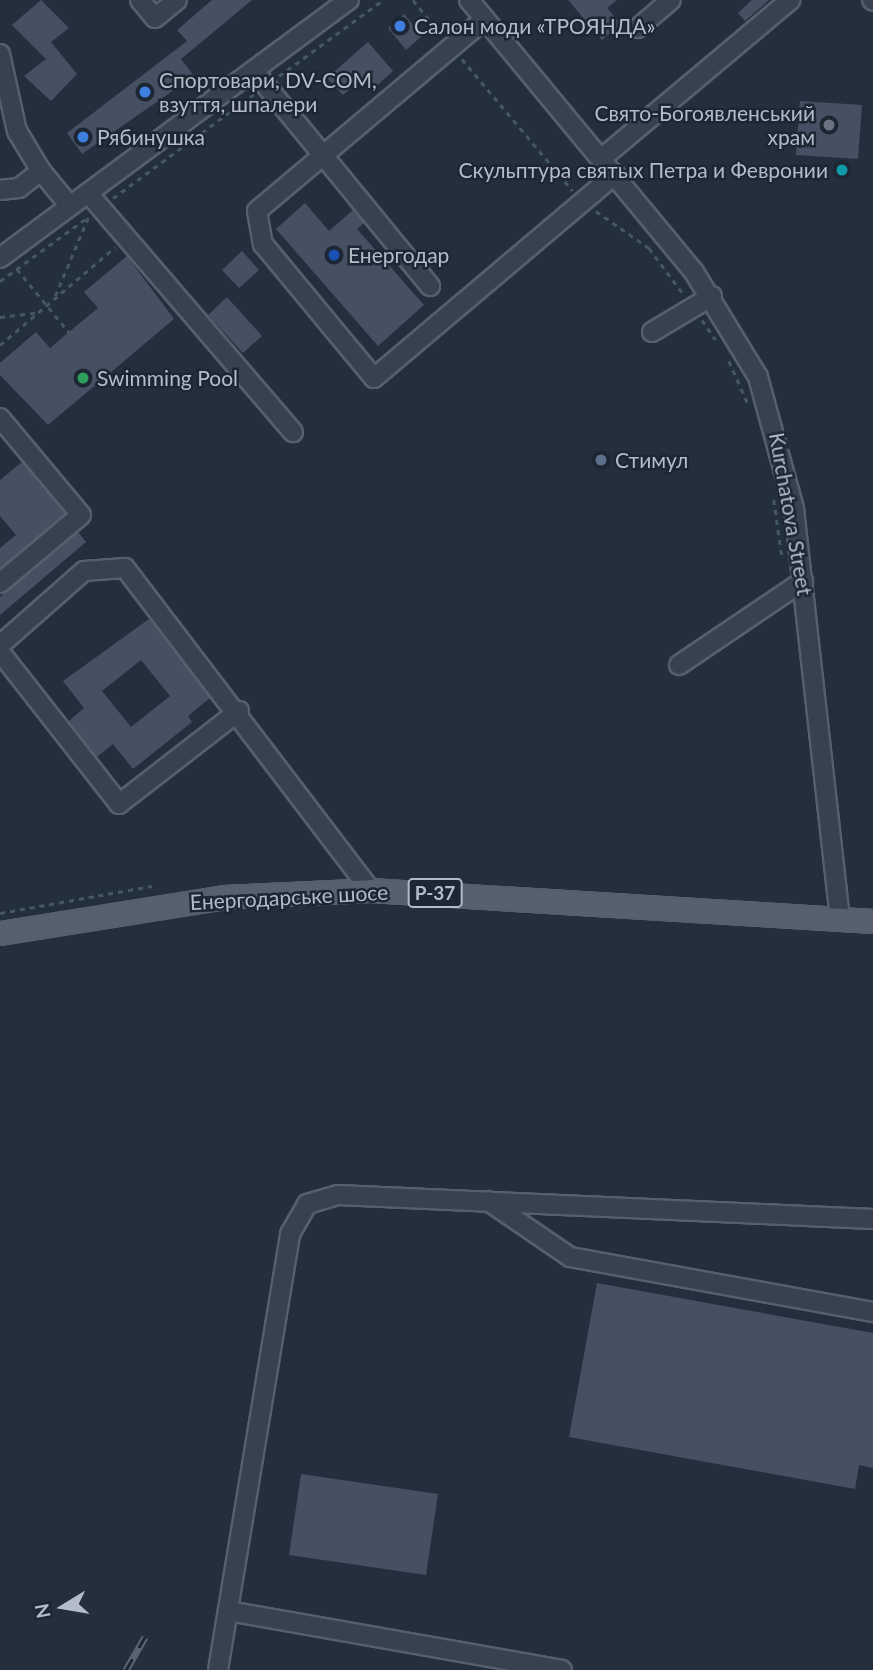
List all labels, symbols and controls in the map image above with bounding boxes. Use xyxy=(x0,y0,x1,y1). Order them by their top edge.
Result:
place label: Салон моди «ТРОЯНДА» xyxy=(414,13,655,39)
marker: Салон моди «ТРОЯНДА» xyxy=(392,18,408,34)
place label: Спортовари, DV-COM, взуття, шпалери xyxy=(159,67,377,117)
marker: Спортовари, DV-COM, взуття, шпалери xyxy=(137,84,153,100)
place label: Свято-Богоявленський храм xyxy=(594,100,815,150)
marker: Свято-Богоявленський храм xyxy=(821,117,837,133)
place label: Рябинушка xyxy=(97,124,205,150)
marker: Рябинушка xyxy=(75,129,91,145)
place label: Скульптура святых Петра и Февронии xyxy=(459,157,828,183)
marker: Скульптура святых Петра и Февронии xyxy=(834,162,850,178)
place label: Енергодар xyxy=(348,242,449,268)
marker: Енергодар xyxy=(326,247,342,263)
place label: Swimming Pool xyxy=(97,365,238,391)
marker: Swimming Pool xyxy=(75,370,91,386)
street label: Kurchatova Street xyxy=(764,430,818,598)
place label: Стимул xyxy=(615,447,688,473)
marker: Стимул xyxy=(593,452,609,468)
road number: Р-37 xyxy=(407,878,463,908)
street label: Енергодарське шосе xyxy=(189,879,389,915)
north arrow xyxy=(28,1572,98,1642)
text: N xyxy=(29,1602,55,1620)

